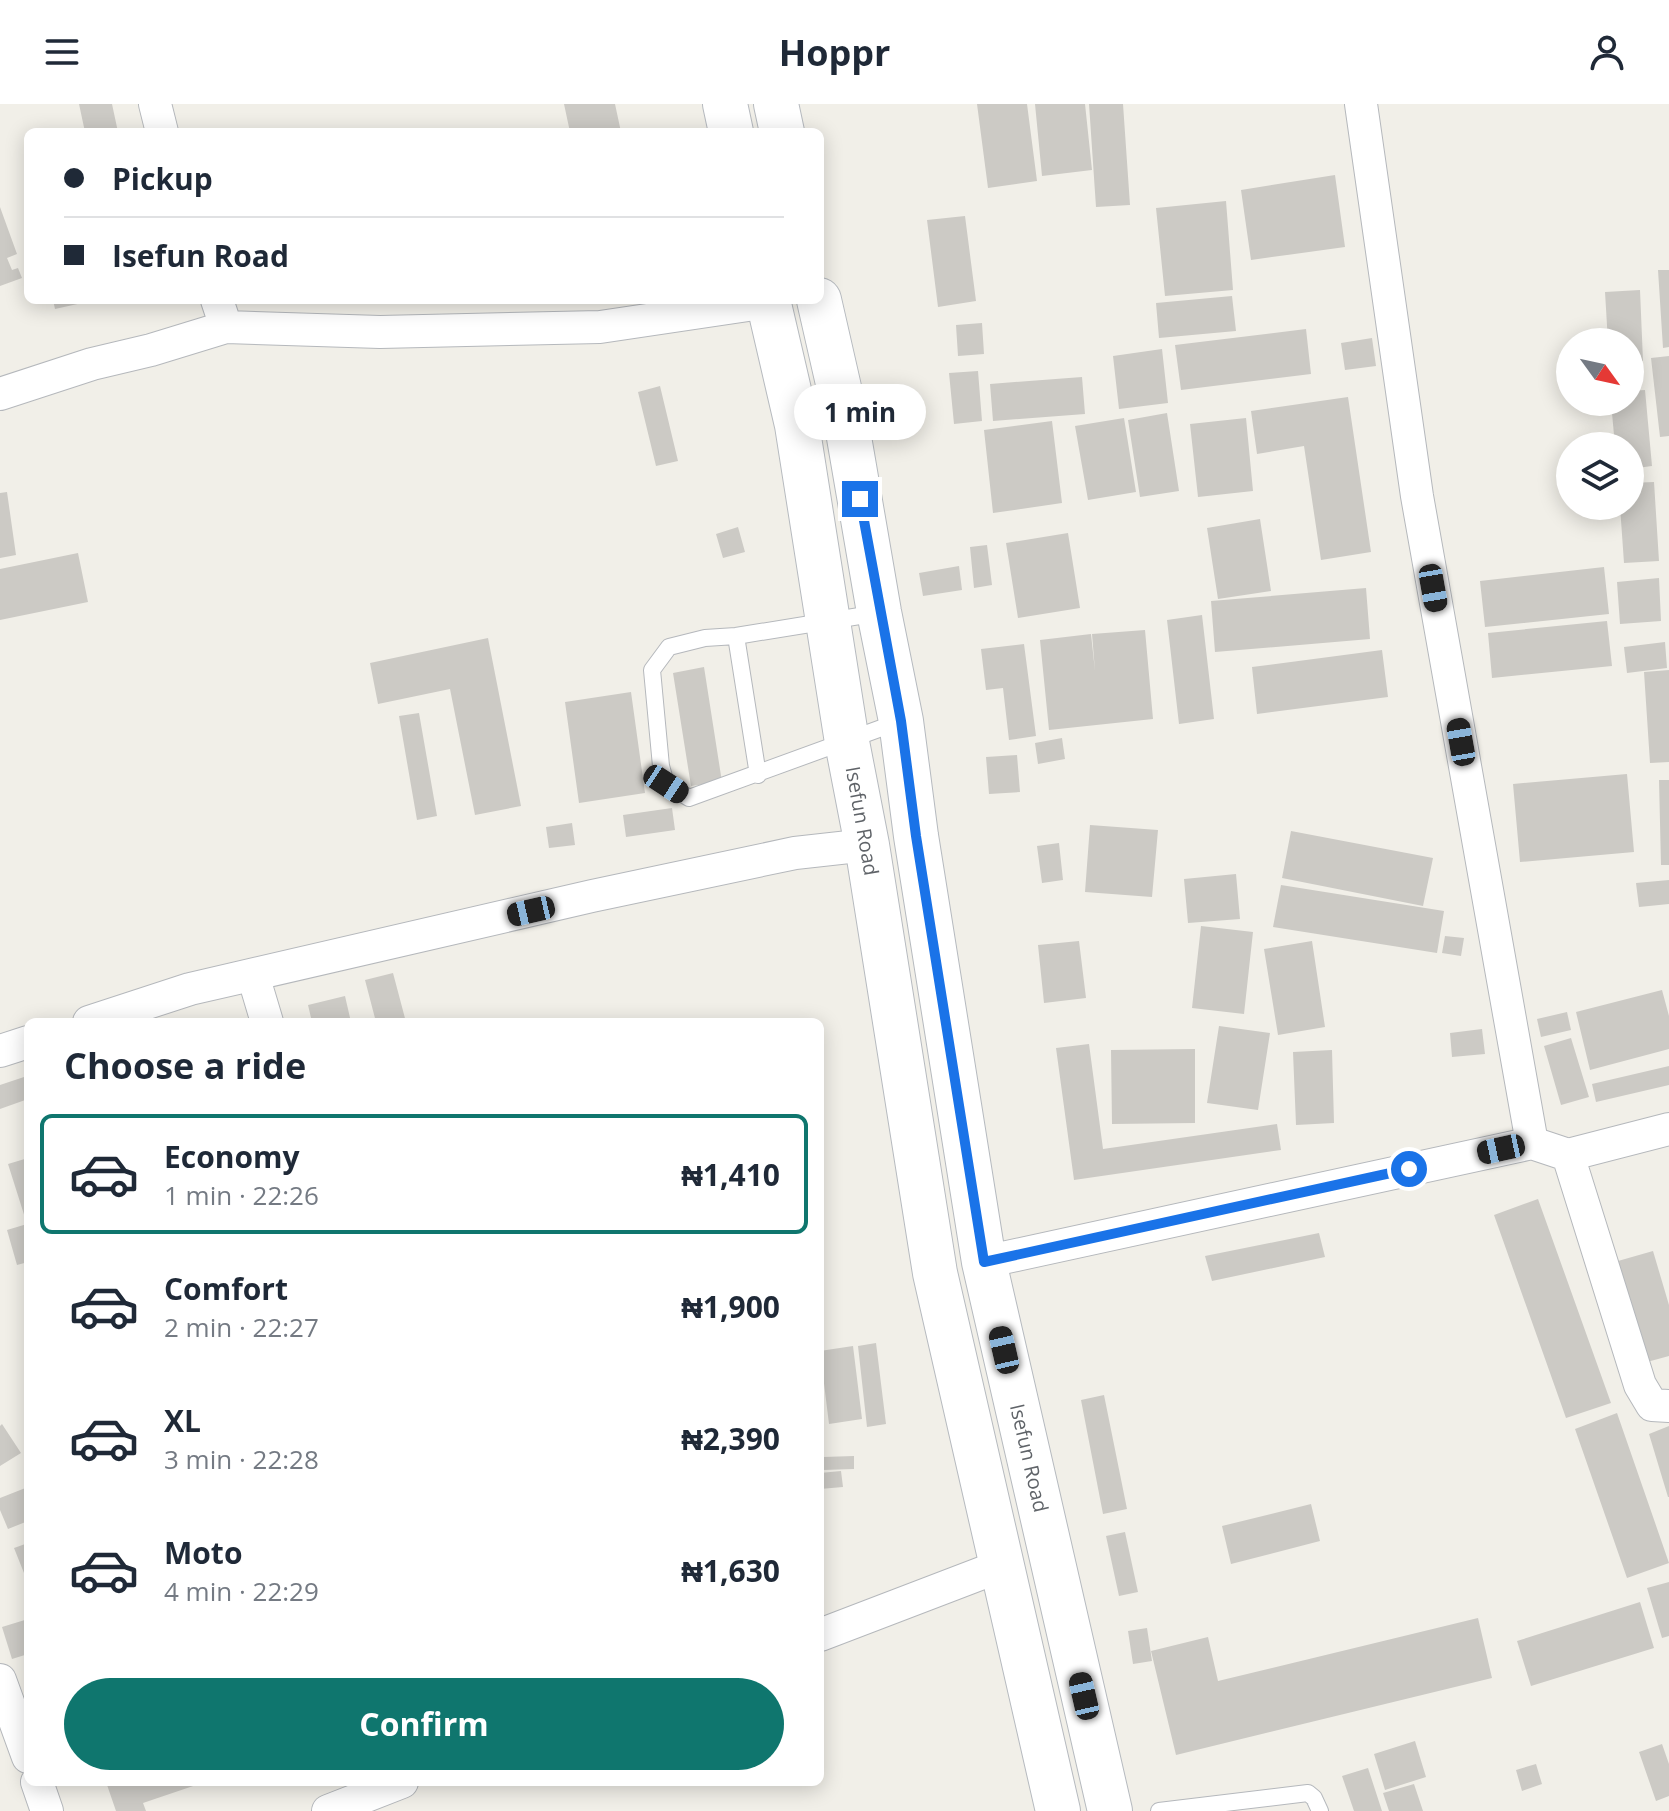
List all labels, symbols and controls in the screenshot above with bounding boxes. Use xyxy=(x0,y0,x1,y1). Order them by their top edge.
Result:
text: Hoppr xyxy=(779,28,890,77)
icon: menu xyxy=(40,30,84,74)
icon: person xyxy=(1585,30,1629,74)
text: Pickup xyxy=(112,158,213,199)
text: Isefun Road xyxy=(112,235,289,276)
north arrow xyxy=(1556,328,1644,416)
map controls xyxy=(1556,328,1644,520)
callout: 1 min xyxy=(794,383,926,439)
text: 1 min xyxy=(824,394,896,430)
button: layers xyxy=(1556,432,1644,520)
route end xyxy=(842,481,878,517)
car xyxy=(1417,562,1449,614)
car xyxy=(1445,716,1477,768)
car xyxy=(639,761,693,807)
street label: Isefun Road xyxy=(840,764,885,878)
car xyxy=(505,894,557,928)
text: Choose a ride xyxy=(64,1041,306,1090)
car xyxy=(1475,1132,1527,1166)
text: Economy xyxy=(164,1136,300,1177)
icon: car xyxy=(68,1138,140,1210)
route start xyxy=(1391,1151,1427,1187)
text: ₦1,410 xyxy=(681,1154,780,1195)
text: 1 min · 22:26 xyxy=(164,1177,319,1213)
text: Comfort xyxy=(164,1268,288,1309)
icon: car xyxy=(68,1270,140,1342)
text: ₦1,900 xyxy=(681,1286,780,1327)
text: 2 min · 22:27 xyxy=(164,1309,319,1345)
car xyxy=(987,1324,1021,1376)
text: XL xyxy=(164,1400,201,1441)
street label: Isefun Road xyxy=(1004,1401,1055,1515)
icon: car xyxy=(68,1402,140,1474)
text: ₦2,390 xyxy=(681,1418,780,1459)
text: 3 min · 22:28 xyxy=(164,1441,319,1477)
text: Moto xyxy=(164,1532,242,1573)
icon: car xyxy=(68,1534,140,1606)
text: ₦1,630 xyxy=(681,1550,780,1591)
text: 4 min · 22:29 xyxy=(164,1573,319,1609)
car xyxy=(1067,1670,1101,1722)
button: Confirm xyxy=(64,1678,784,1770)

